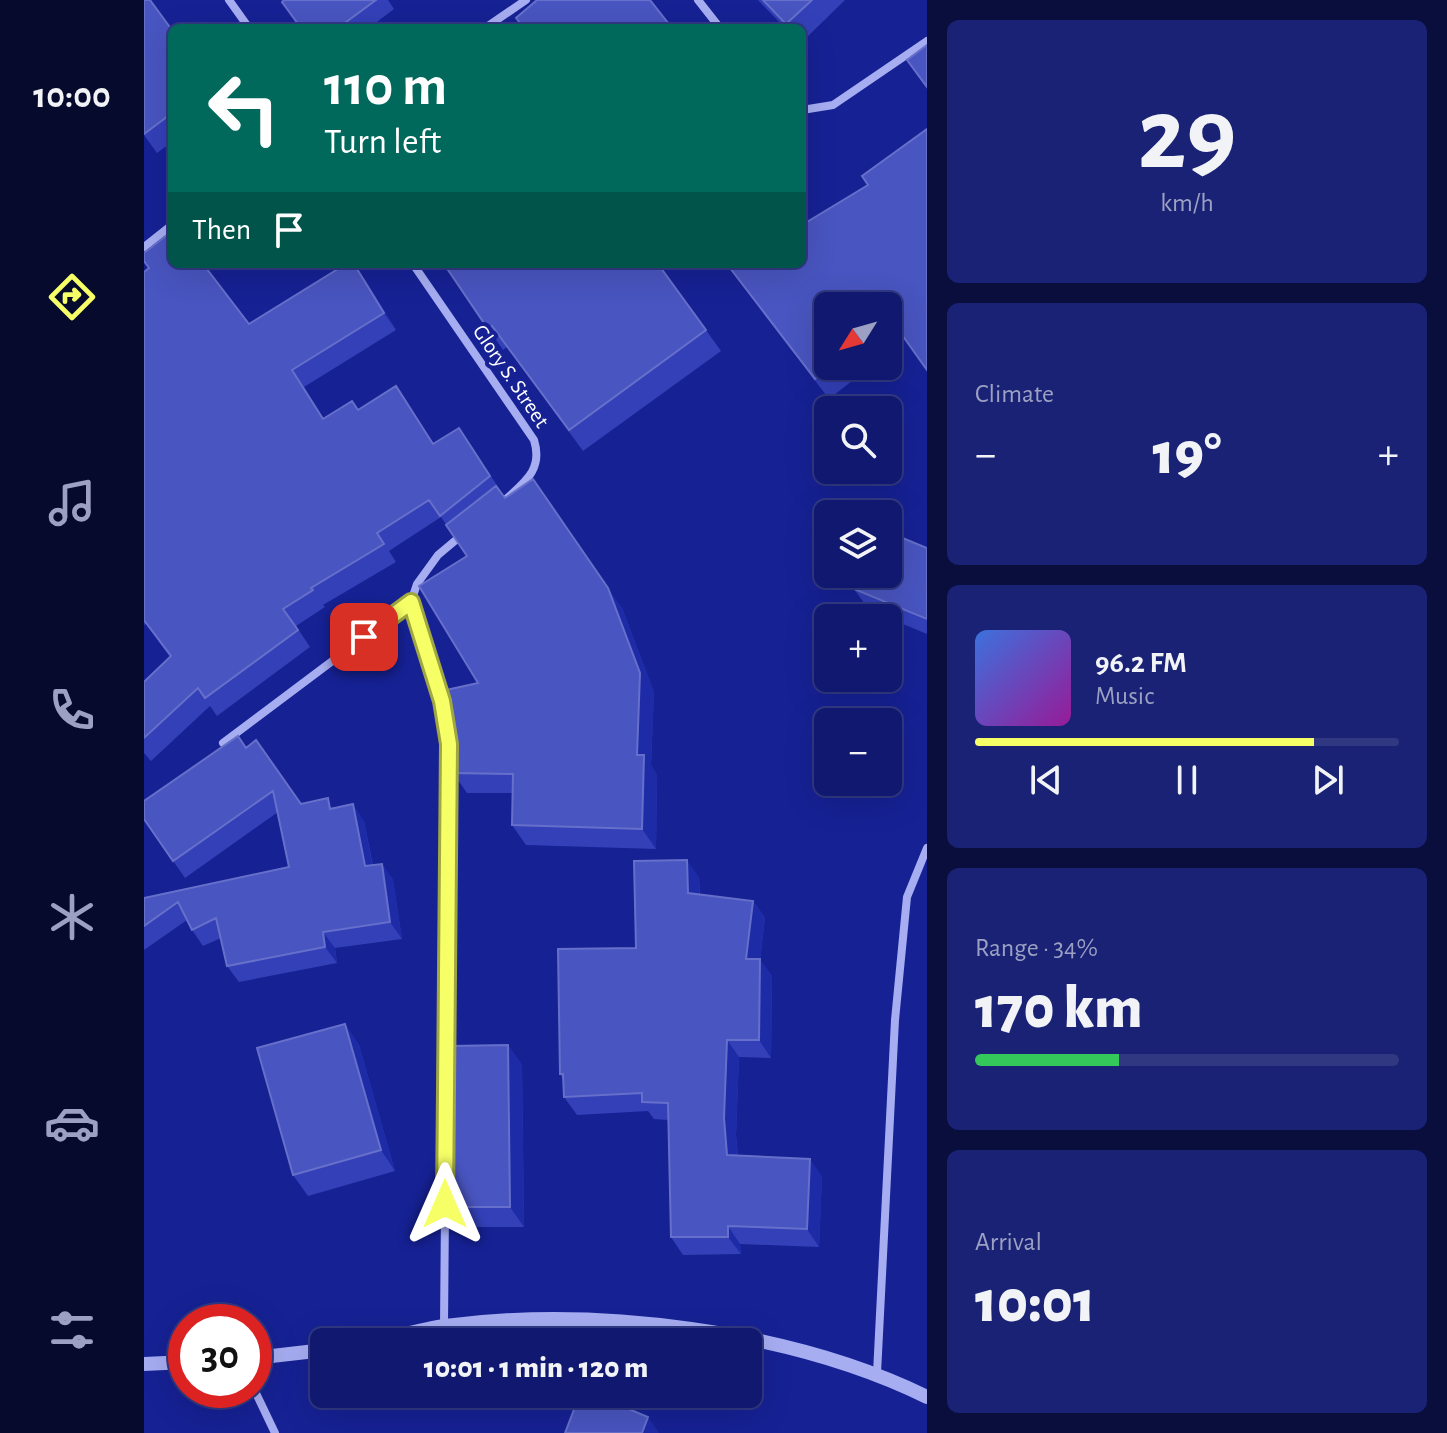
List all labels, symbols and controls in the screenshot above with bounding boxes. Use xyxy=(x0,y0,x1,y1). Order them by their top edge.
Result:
icon: left xyxy=(192,56,296,160)
text: 110 m xyxy=(324,59,447,115)
text: 10:00 xyxy=(33,78,111,114)
text: 29 xyxy=(1137,84,1237,188)
text: Turn left xyxy=(324,124,441,160)
text: km/h xyxy=(1160,190,1214,216)
icon: arrive xyxy=(267,208,311,252)
text: Then xyxy=(192,215,251,245)
icon: directions xyxy=(44,269,100,325)
north arrow xyxy=(814,292,902,380)
map controls xyxy=(814,292,902,796)
street label: Glory S. Street xyxy=(469,321,553,431)
text: Climate xyxy=(975,381,1054,407)
button: search xyxy=(814,396,902,484)
text: 19° xyxy=(1153,425,1221,485)
text: − xyxy=(975,433,996,477)
text: + xyxy=(1378,433,1399,477)
icon: music xyxy=(44,475,100,531)
button: layers xyxy=(814,500,902,588)
pin xyxy=(330,603,398,671)
button: + xyxy=(814,604,902,692)
icon: arrive xyxy=(342,615,386,659)
text: 96.2 FM xyxy=(1095,648,1187,678)
icon: phone xyxy=(44,682,100,738)
text: Music xyxy=(1095,683,1154,709)
button: − xyxy=(814,708,902,796)
icon: previous xyxy=(1024,758,1068,802)
icon: pause xyxy=(1165,758,1209,802)
icon: next xyxy=(1306,758,1350,802)
icon: climate xyxy=(44,889,100,945)
text: Range · 34% xyxy=(975,935,1098,961)
text: 170 km xyxy=(975,979,1143,1039)
icon: car xyxy=(44,1095,100,1151)
position arrow xyxy=(403,1162,487,1246)
text: Arrival xyxy=(975,1229,1042,1255)
text: 10:01 xyxy=(975,1273,1095,1333)
icon: filters xyxy=(44,1302,100,1358)
speed limit sign: 30 xyxy=(168,1304,272,1408)
text: 10:01 · 1 min · 120 m xyxy=(424,1353,648,1383)

